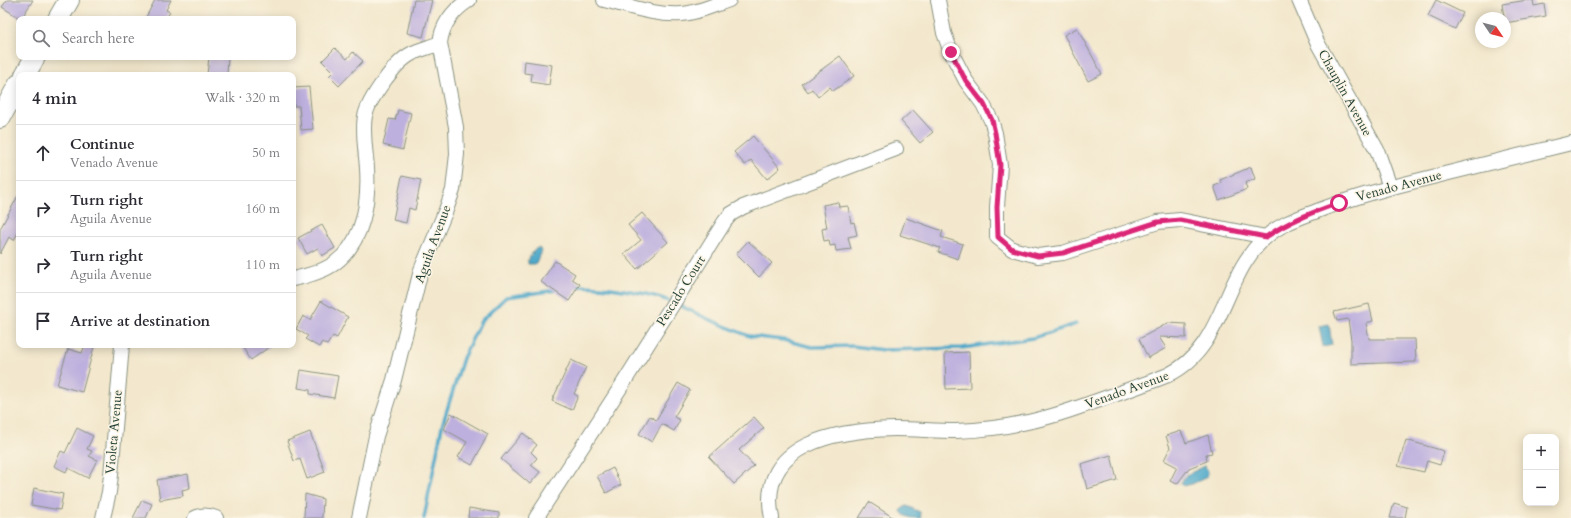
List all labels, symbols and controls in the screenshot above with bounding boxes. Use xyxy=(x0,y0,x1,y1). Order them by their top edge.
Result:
north arrow xyxy=(1475,12,1511,48)
search box xyxy=(16,16,296,60)
icon: search xyxy=(30,27,52,49)
text: Search here xyxy=(62,28,135,48)
route end xyxy=(942,43,960,61)
street label: Chauplin Avenue xyxy=(1314,46,1376,140)
text: 4 min xyxy=(32,87,77,110)
text: Walk · 320 m xyxy=(205,89,280,107)
text: Continue xyxy=(70,134,135,154)
icon: ahead xyxy=(32,142,54,164)
text: 50 m xyxy=(252,144,280,162)
text: Venado Avenue xyxy=(70,154,158,172)
street label: Venado Avenue xyxy=(1354,166,1444,206)
text: Turn right xyxy=(70,190,143,210)
route start xyxy=(1330,194,1348,212)
icon: right xyxy=(32,198,54,220)
text: 160 m xyxy=(246,200,280,218)
street label: Aguila Avenue xyxy=(411,202,455,286)
text: Aguila Avenue xyxy=(70,210,152,228)
text: Turn right xyxy=(70,246,143,266)
street label: Pescado Court xyxy=(652,252,710,330)
icon: right xyxy=(32,254,54,276)
text: 110 m xyxy=(246,256,280,274)
text: Aguila Avenue xyxy=(70,266,152,284)
icon: arrive xyxy=(32,310,54,332)
text: Arrive at destination xyxy=(70,311,210,331)
street label: Venado Avenue xyxy=(1083,366,1172,414)
street label: Violeta Avenue xyxy=(101,389,127,475)
map controls xyxy=(1523,434,1559,506)
button: + xyxy=(1523,434,1559,470)
button: − xyxy=(1523,470,1559,506)

